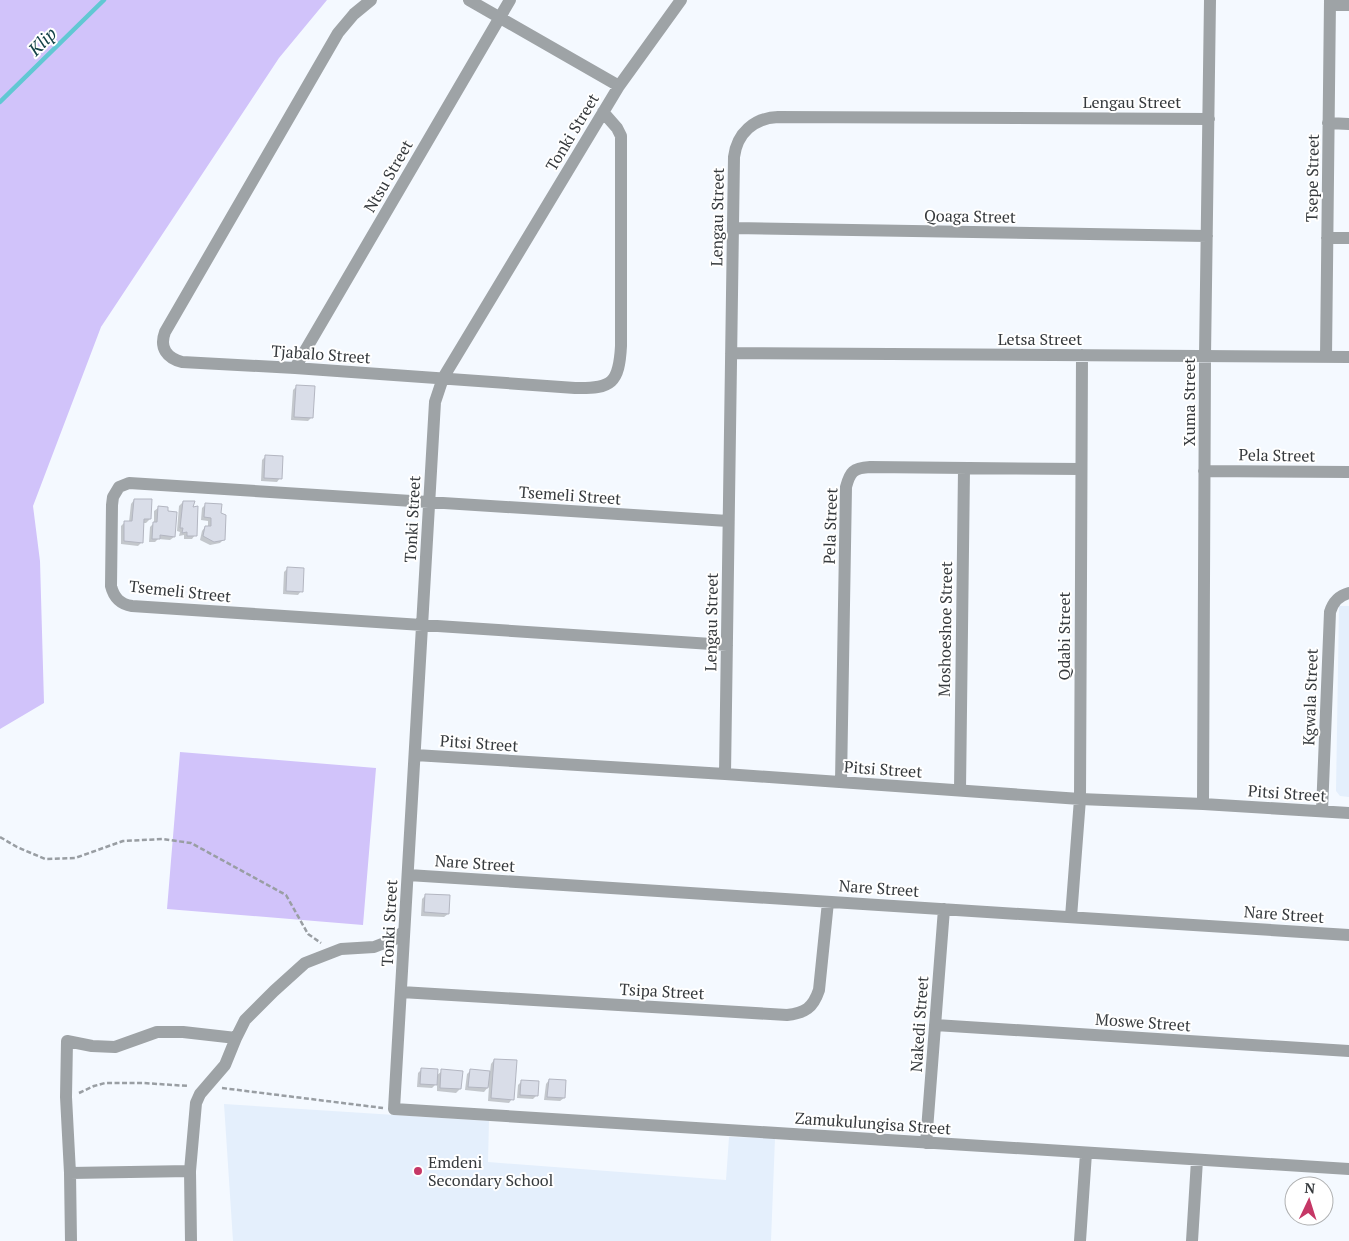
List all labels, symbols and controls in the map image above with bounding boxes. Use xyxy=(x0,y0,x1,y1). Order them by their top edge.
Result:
water label: Klip xyxy=(22,21,62,61)
street label: Tonki Street xyxy=(540,89,604,175)
street label: Lengau Street xyxy=(1083,91,1181,113)
street label: Tsepe Street xyxy=(1300,134,1324,222)
street label: Ntsu Street xyxy=(358,136,418,216)
street label: Lengau Street xyxy=(705,167,729,266)
street label: Qoaga Street xyxy=(924,204,1016,228)
street label: Letsa Street xyxy=(998,328,1082,350)
street label: Tjabalo Street xyxy=(271,340,372,368)
street label: Xuma Street xyxy=(1178,358,1200,446)
street label: Pela Street xyxy=(1239,443,1316,467)
street label: Tonki Street xyxy=(399,475,425,563)
street label: Tsemeli Street xyxy=(518,480,622,510)
street label: Pela Street xyxy=(818,487,842,565)
street label: Moshoeshoe Street xyxy=(933,561,957,697)
street label: Lengau Street xyxy=(699,572,723,671)
street label: Tsemeli Street xyxy=(128,575,232,607)
street label: Qdabi Street xyxy=(1053,591,1075,680)
street label: Kgwala Street xyxy=(1297,648,1323,746)
street label: Pitsi Street xyxy=(439,729,519,757)
street label: Pitsi Street xyxy=(843,755,923,783)
street label: Pitsi Street xyxy=(1247,779,1327,807)
street label: Nare Street xyxy=(434,849,516,877)
street label: Nare Street xyxy=(838,874,920,902)
street label: Tonki Street xyxy=(376,879,402,967)
street label: Nare Street xyxy=(1243,900,1325,928)
street label: Nakedi Street xyxy=(905,975,933,1073)
street label: Tsipa Street xyxy=(619,978,705,1004)
street label: Moswe Street xyxy=(1094,1008,1192,1036)
street label: Zamukulungisa Street xyxy=(794,1107,952,1139)
place label: Emdeni Secondary School xyxy=(428,1151,554,1191)
marker: Emdeni Secondary School xyxy=(412,1165,424,1177)
north arrow xyxy=(1284,1176,1334,1226)
text: N xyxy=(1304,1178,1316,1197)

